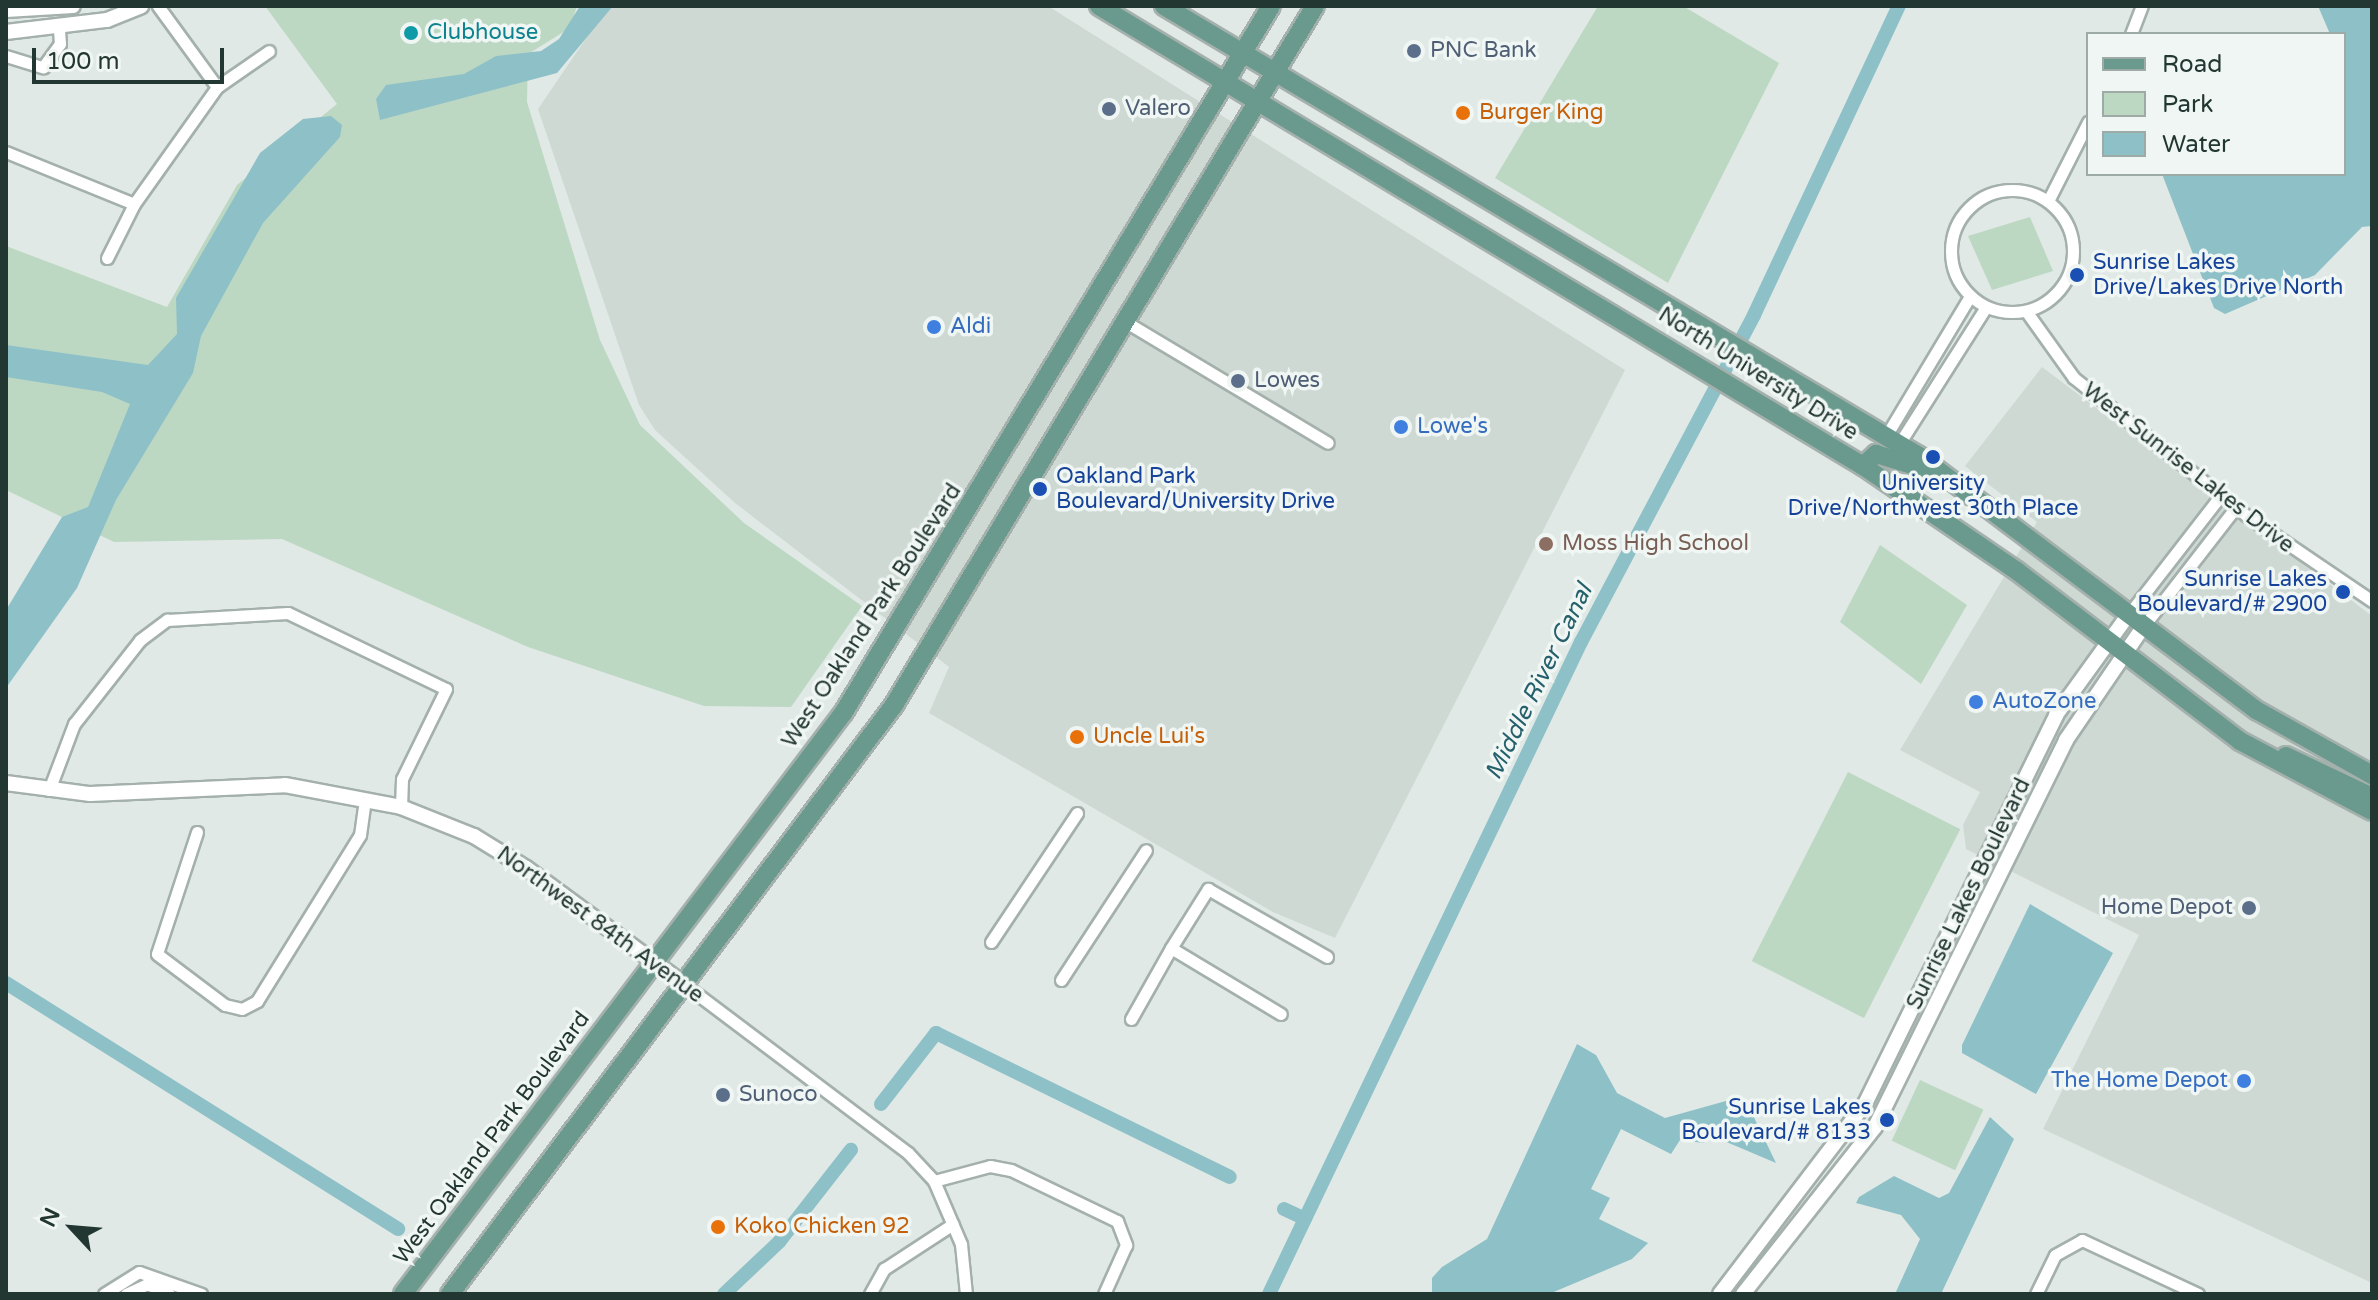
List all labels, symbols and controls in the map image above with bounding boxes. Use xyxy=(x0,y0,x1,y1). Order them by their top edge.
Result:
place label: Clubhouse xyxy=(427,20,538,46)
marker: Clubhouse xyxy=(402,24,420,42)
scale bar xyxy=(36,32,228,82)
legend xyxy=(2086,32,2346,176)
place label: PNC Bank xyxy=(1430,38,1536,64)
marker: PNC Bank xyxy=(1405,42,1423,60)
text: 100 m xyxy=(46,47,120,76)
text: Road xyxy=(2162,50,2222,79)
text: Park xyxy=(2162,90,2213,119)
place label: Valero xyxy=(1125,96,1191,122)
marker: Valero xyxy=(1100,100,1118,118)
place label: Burger King xyxy=(1479,100,1604,126)
marker: Burger King xyxy=(1454,104,1472,122)
text: Water xyxy=(2162,130,2230,159)
place label: Sunrise Lakes Drive/Lakes Drive North xyxy=(2093,249,2343,300)
marker: Sunrise Lakes Drive/Lakes Drive North xyxy=(2068,266,2086,284)
street label: North University Drive xyxy=(1653,302,1863,446)
place label: Aldi xyxy=(950,314,991,340)
marker: Aldi xyxy=(925,318,943,336)
place label: Lowes xyxy=(1254,368,1320,394)
marker: Lowes xyxy=(1229,372,1247,390)
street label: West Sunrise Lakes Drive xyxy=(2077,377,2299,559)
place label: Lowe's xyxy=(1417,414,1488,440)
marker: Lowe's xyxy=(1392,418,1410,436)
marker: University Drive/Northwest 30th Place xyxy=(1924,448,1942,466)
place label: Oakland Park Boulevard/University Drive xyxy=(1056,463,1335,514)
place label: University Drive/Northwest 30th Place xyxy=(1788,470,2078,522)
street label: West Oakland Park Boulevard xyxy=(777,479,967,753)
marker: Oakland Park Boulevard/University Drive xyxy=(1031,480,1049,498)
place label: Moss High School xyxy=(1562,531,1749,557)
marker: Moss High School xyxy=(1537,535,1555,553)
place label: Sunrise Lakes Boulevard/# 2900 xyxy=(2137,566,2327,618)
water label: Middle River Canal xyxy=(1479,580,1599,784)
marker: Sunrise Lakes Boulevard/# 2900 xyxy=(2334,583,2352,601)
place label: AutoZone xyxy=(1992,689,2096,715)
marker: AutoZone xyxy=(1967,693,1985,711)
place label: Uncle Lui's xyxy=(1093,724,1205,750)
marker: Uncle Lui's xyxy=(1068,728,1086,746)
street label: Sunrise Lakes Boulevard xyxy=(1901,774,2037,1014)
street label: Northwest 84th Avenue xyxy=(492,841,708,1009)
place label: Home Depot xyxy=(2101,895,2233,921)
marker: Home Depot xyxy=(2240,899,2258,917)
street label: West Oakland Park Boulevard xyxy=(388,1006,596,1270)
place label: The Home Depot xyxy=(2051,1068,2228,1094)
marker: The Home Depot xyxy=(2235,1072,2253,1090)
place label: Sunoco xyxy=(739,1082,818,1108)
marker: Sunoco xyxy=(714,1086,732,1104)
place label: Sunrise Lakes Boulevard/# 8133 xyxy=(1681,1094,1871,1146)
marker: Sunrise Lakes Boulevard/# 8133 xyxy=(1878,1111,1896,1129)
north arrow xyxy=(32,1188,112,1268)
text: N xyxy=(35,1204,66,1231)
place label: Koko Chicken 92 xyxy=(734,1214,910,1240)
marker: Koko Chicken 92 xyxy=(709,1218,727,1236)

